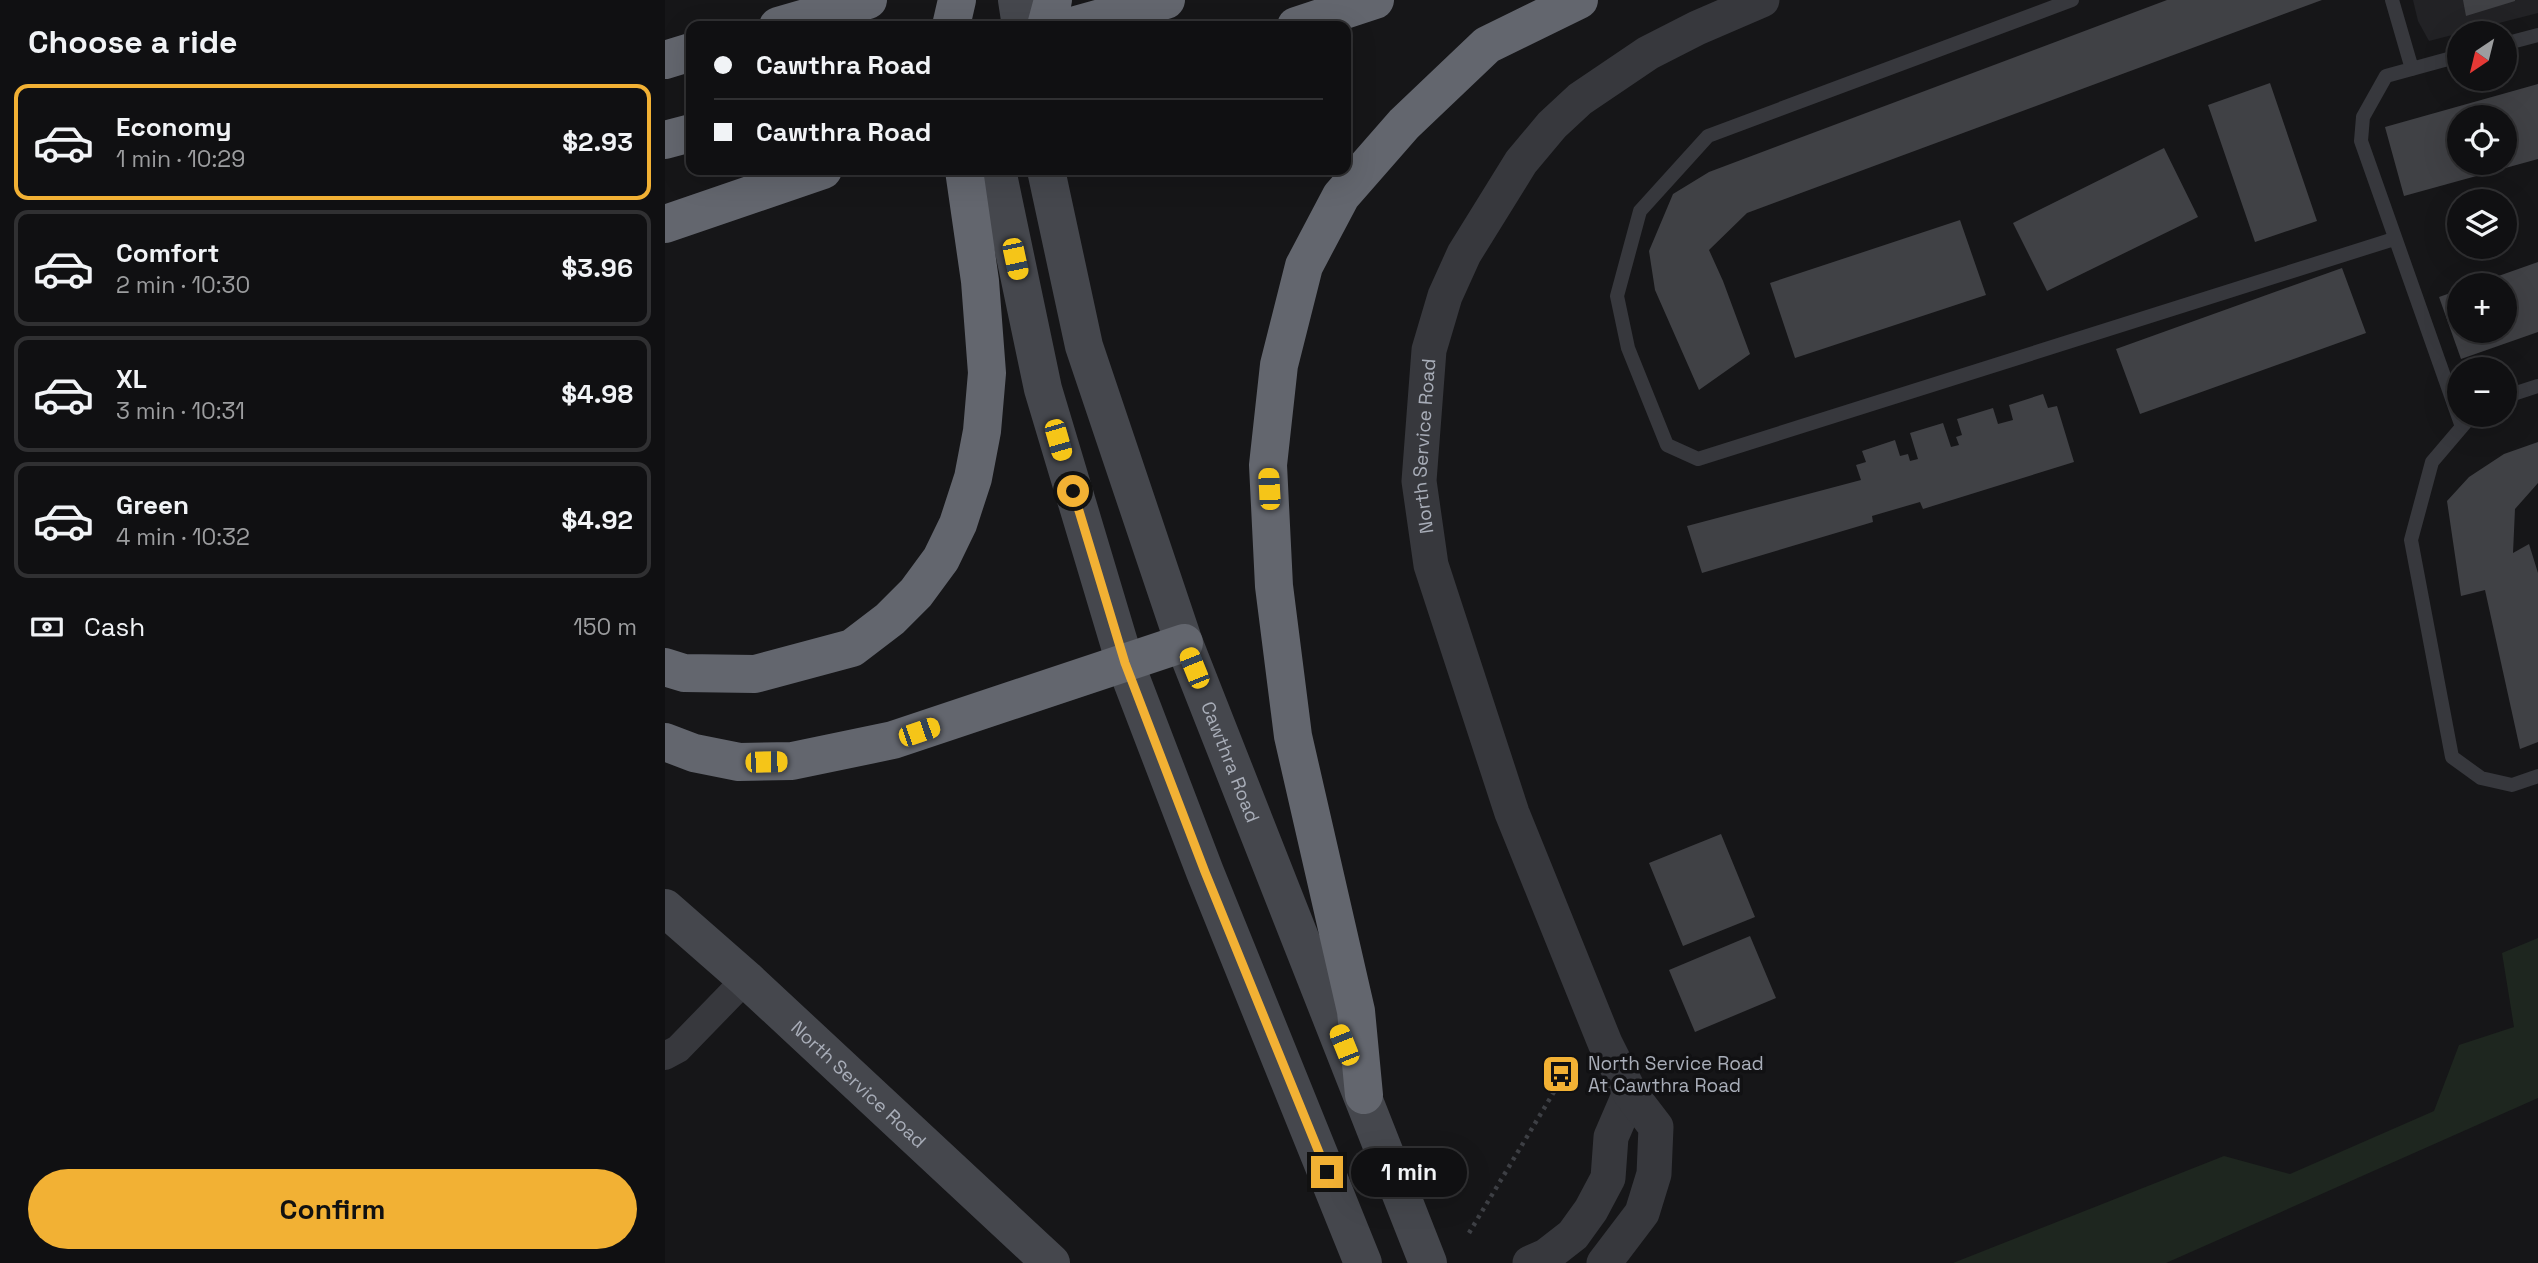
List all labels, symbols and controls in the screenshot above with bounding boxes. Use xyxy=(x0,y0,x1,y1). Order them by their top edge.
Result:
north arrow xyxy=(2447,21,2517,91)
map controls xyxy=(2447,21,2517,427)
text: Choose a ride xyxy=(28,22,238,62)
text: Cawthra Road xyxy=(756,48,931,82)
button: locate xyxy=(2447,105,2517,175)
text: Economy xyxy=(116,110,232,144)
icon: car xyxy=(32,111,95,174)
text: Cawthra Road xyxy=(756,115,931,149)
text: $2.93 xyxy=(562,125,633,159)
text: 1 min · 10:29 xyxy=(116,144,245,174)
button: layers xyxy=(2447,189,2517,259)
text: Comfort xyxy=(116,236,219,270)
car xyxy=(1001,236,1030,282)
icon: car xyxy=(32,237,95,300)
text: $3.96 xyxy=(562,251,633,285)
text: 2 min · 10:30 xyxy=(116,270,250,300)
button: + xyxy=(2447,273,2517,343)
button: − xyxy=(2447,357,2517,427)
street label: North Service Road xyxy=(1407,358,1441,535)
text: XL xyxy=(116,362,147,396)
icon: car xyxy=(32,363,95,426)
text: $4.98 xyxy=(561,377,633,411)
text: 3 min · 10:31 xyxy=(116,396,245,426)
car xyxy=(1043,417,1074,463)
car xyxy=(1258,467,1281,511)
route start xyxy=(1057,475,1089,507)
text: Green xyxy=(116,488,189,522)
icon: car xyxy=(32,489,95,552)
text: $4.92 xyxy=(561,503,633,537)
text: 4 min · 10:32 xyxy=(116,522,250,552)
icon: cash xyxy=(28,608,66,646)
text: Cash xyxy=(84,610,145,644)
text: 150 m xyxy=(573,612,637,642)
car xyxy=(1177,645,1212,691)
street label: Cawthra Road xyxy=(1195,698,1265,826)
car xyxy=(896,715,943,749)
car xyxy=(745,751,788,773)
street label: North Service Road xyxy=(786,1015,931,1154)
car xyxy=(1327,1022,1362,1068)
place label: North Service Road At Cawthra Road xyxy=(1588,1051,1764,1098)
bus stop icon: North Service Road At Cawthra Road xyxy=(1540,1053,1582,1095)
callout: 1 min xyxy=(1351,1148,1467,1196)
route end xyxy=(1311,1156,1343,1188)
text: 1 min xyxy=(1381,1157,1437,1187)
button: Confirm xyxy=(28,1169,637,1249)

